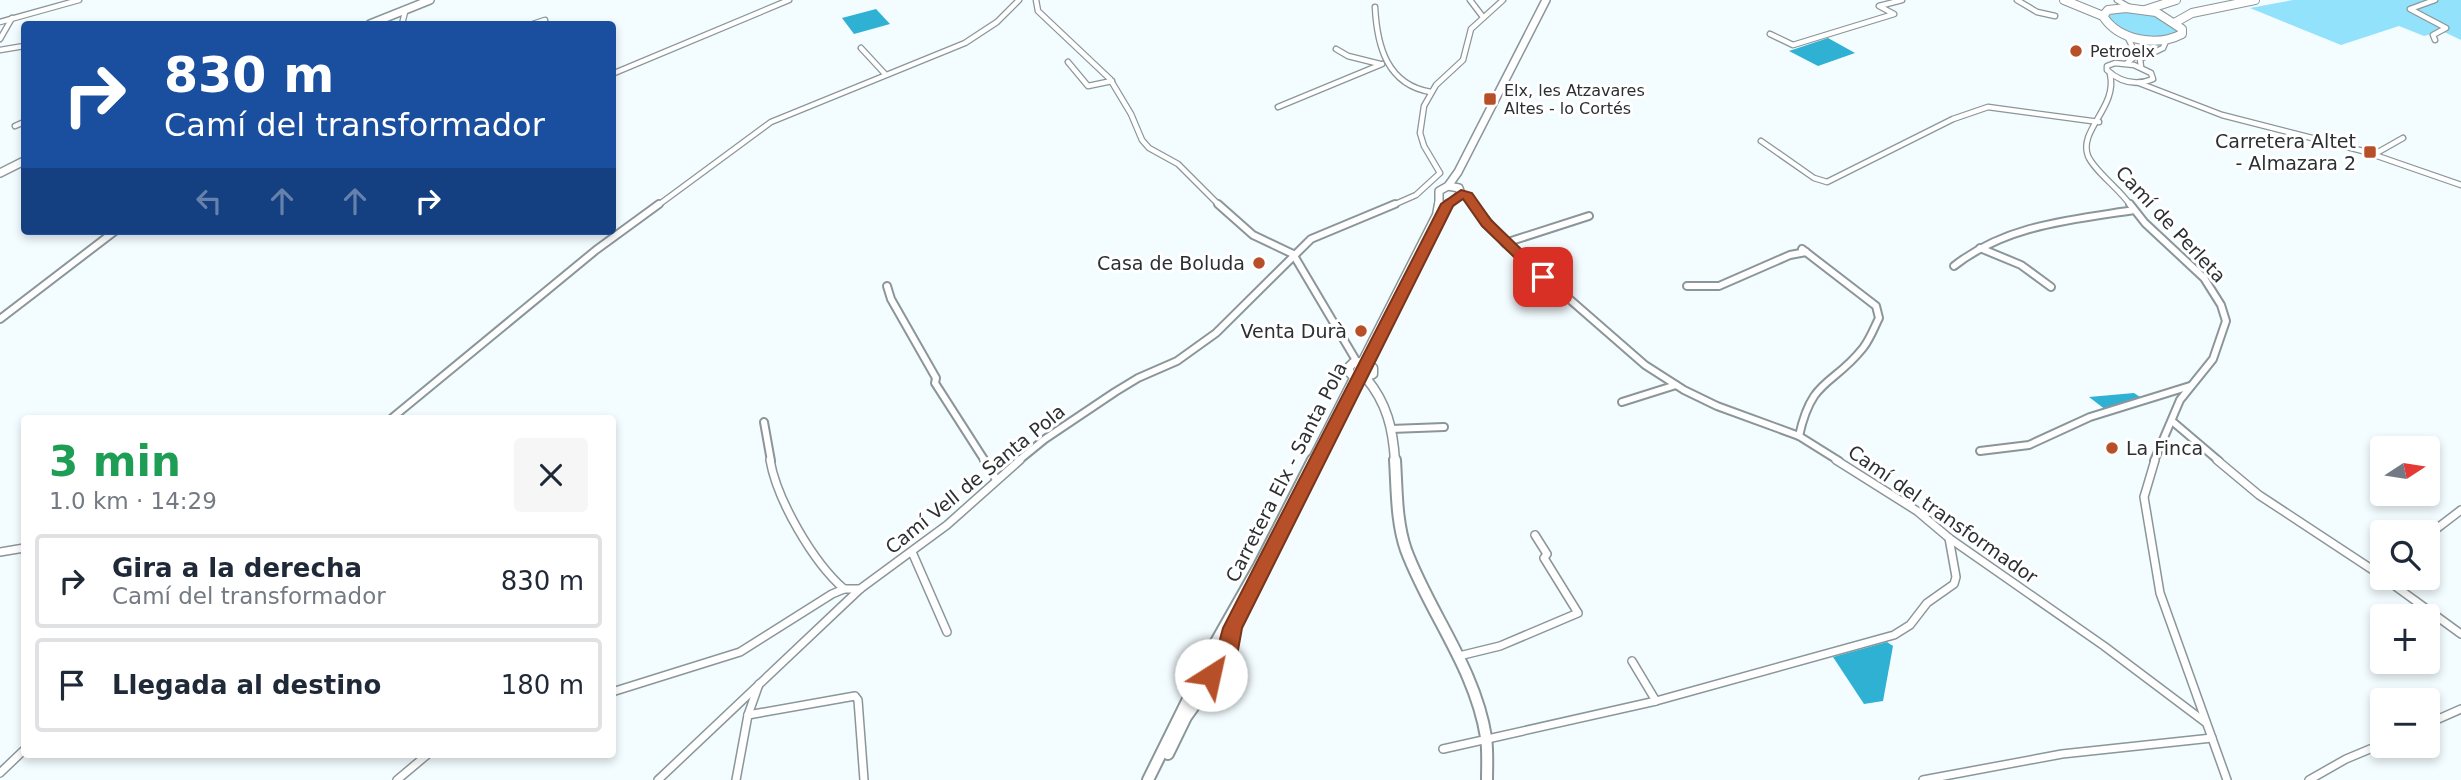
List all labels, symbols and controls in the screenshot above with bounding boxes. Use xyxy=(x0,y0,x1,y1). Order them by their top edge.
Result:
place label: Petroelx xyxy=(2090,42,2155,61)
marker: Petroelx xyxy=(2068,43,2084,59)
text: 830 m xyxy=(164,47,334,104)
icon: right xyxy=(49,49,140,140)
place label: Elx, les Atzavares Altes - lo Cortés xyxy=(1504,81,1645,118)
marker: Elx, les Atzavares Altes - lo Cortés xyxy=(1482,91,1498,107)
text: Camí del transformador xyxy=(164,106,545,144)
place label: Carretera Altet - Almazara 2 xyxy=(2215,130,2356,174)
marker: Carretera Altet - Almazara 2 xyxy=(2362,144,2378,160)
street label: Camí de Perleta xyxy=(2112,161,2230,287)
icon: left xyxy=(190,182,228,220)
icon: ahead xyxy=(263,182,301,220)
icon: ahead xyxy=(336,182,374,220)
icon: right xyxy=(409,182,447,220)
pin xyxy=(1513,247,1573,307)
place label: Casa de Boluda xyxy=(1097,252,1245,274)
marker: Casa de Boluda xyxy=(1251,255,1267,271)
icon: arrive xyxy=(1524,258,1562,296)
place label: Venta Durà xyxy=(1240,320,1347,342)
marker: Venta Durà xyxy=(1353,323,1369,339)
street label: Carretera Elx - Santa Pola xyxy=(1221,358,1351,586)
street label: Camí Vell de Santa Pola xyxy=(881,400,1069,558)
north arrow xyxy=(2370,436,2440,506)
map controls xyxy=(2370,436,2440,758)
text: 3 min xyxy=(49,437,181,486)
place label: La Finca xyxy=(2126,437,2203,459)
button: close xyxy=(514,438,588,512)
street label: Camí del transformador xyxy=(1844,440,2042,588)
marker: La Finca xyxy=(2104,440,2120,456)
text: 1.0 km · 14:29 xyxy=(49,488,217,514)
button: search xyxy=(2370,520,2440,590)
text: Gira a la derecha xyxy=(112,553,362,583)
icon: right xyxy=(53,562,91,600)
text: 830 m xyxy=(501,566,584,596)
text: Camí del transformador xyxy=(112,583,386,609)
button: + xyxy=(2370,604,2440,674)
position arrow xyxy=(1174,638,1248,712)
icon: arrive xyxy=(53,666,91,704)
text: Llegada al destino xyxy=(112,670,381,700)
text: 180 m xyxy=(501,670,584,700)
button: − xyxy=(2370,688,2440,758)

